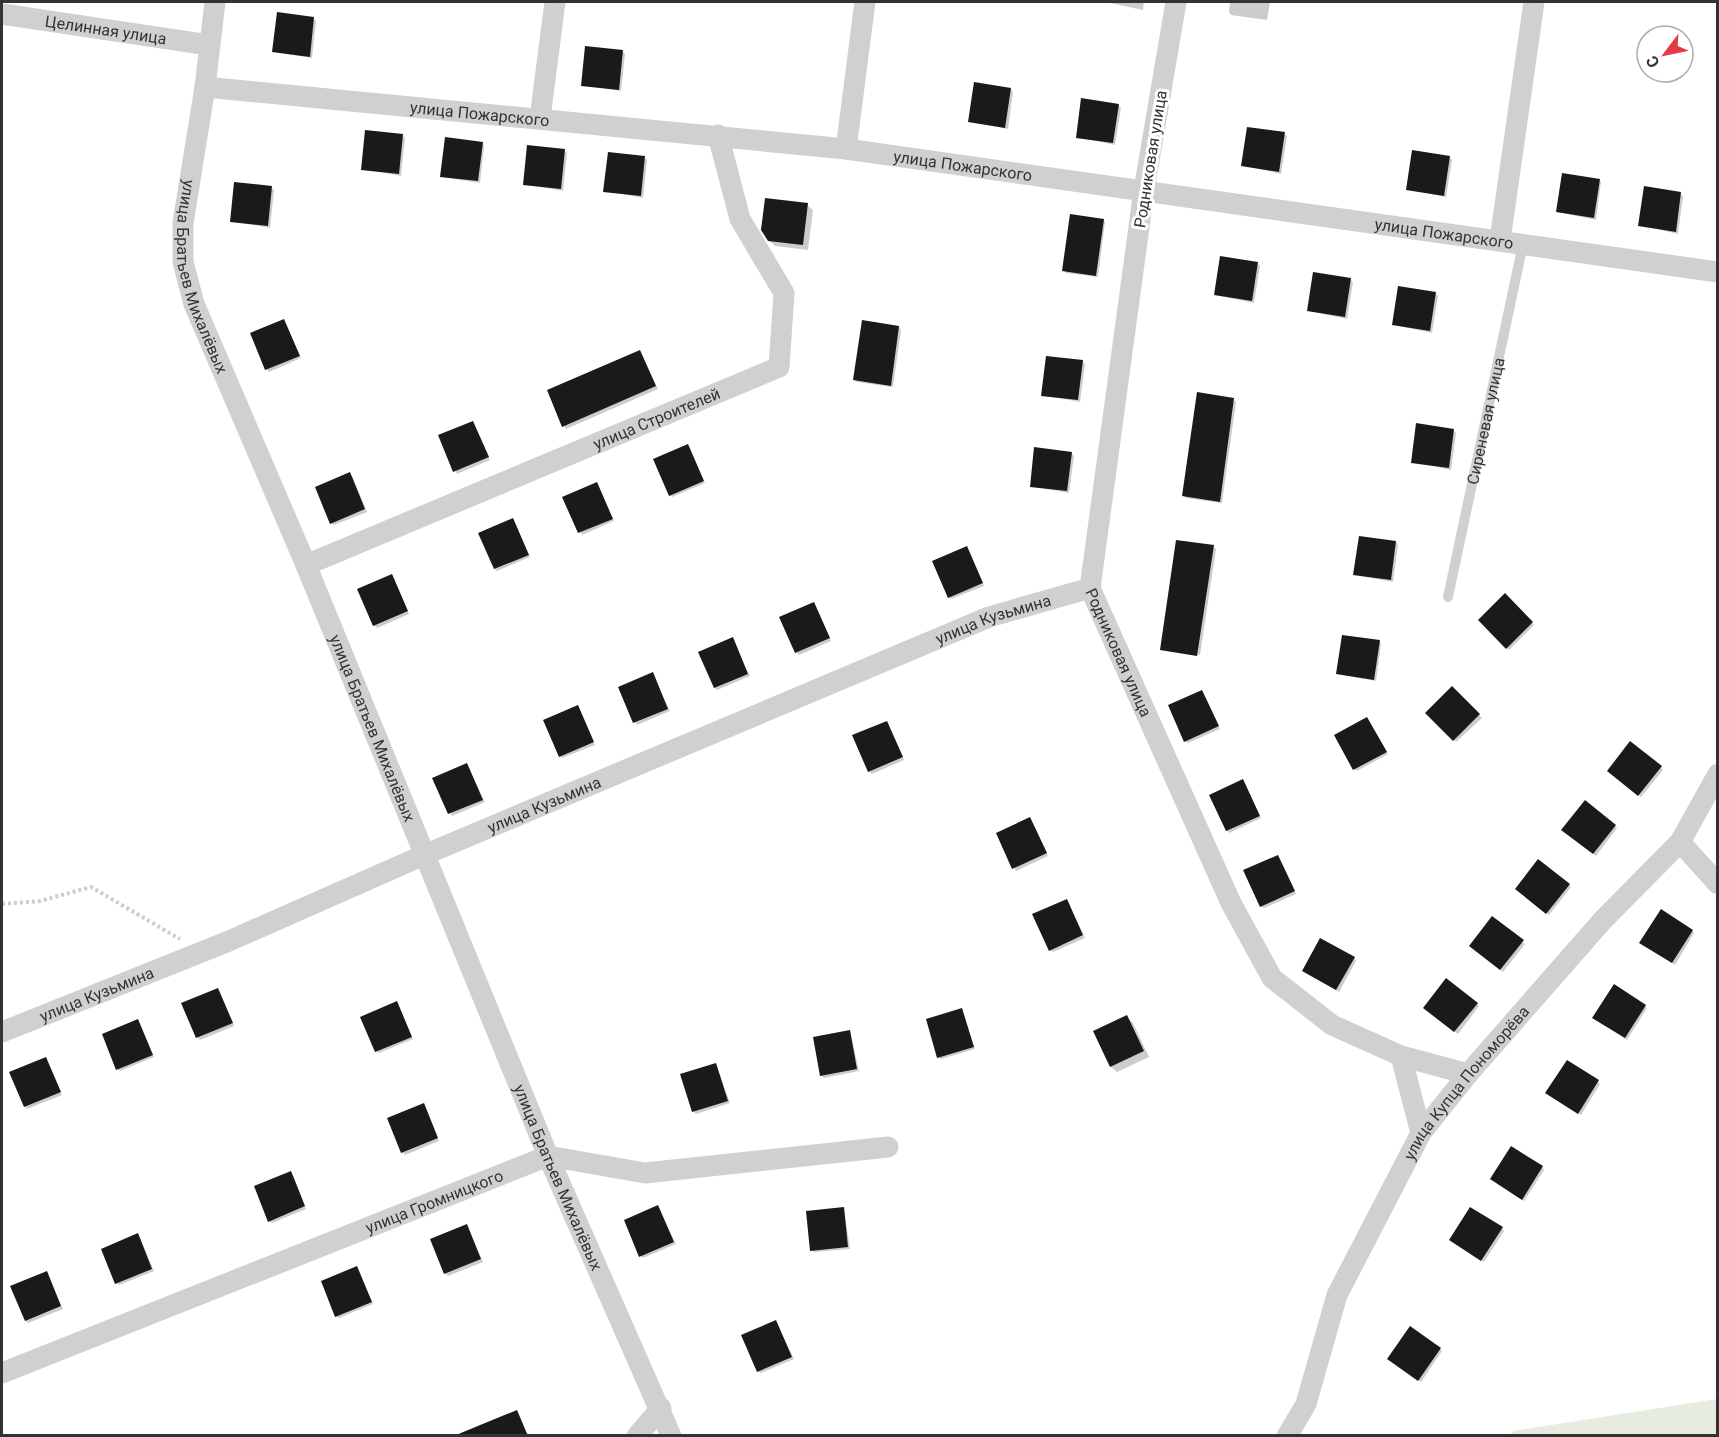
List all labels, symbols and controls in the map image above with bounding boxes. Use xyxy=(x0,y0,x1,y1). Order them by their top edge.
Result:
street label: Целинная улица xyxy=(44,12,168,49)
north arrow xyxy=(1635,24,1695,84)
text: С xyxy=(1642,52,1664,71)
street label: Родниковая улица xyxy=(1130,89,1171,229)
street label: улица Пожарского xyxy=(409,98,550,130)
street label: улица Пожарского xyxy=(892,147,1033,185)
street label: улица Братьев Михалёвых xyxy=(173,178,232,377)
street label: улица Пожарского xyxy=(1373,215,1515,253)
street label: Сиреневая улица xyxy=(1463,356,1509,486)
street label: улица Строителей xyxy=(590,384,723,454)
street label: Родниковая улица xyxy=(1081,585,1155,720)
street label: улица Кузьмина xyxy=(933,591,1053,649)
street label: улица Братьев Михалёвых xyxy=(326,632,419,825)
street label: улица Кузьмина xyxy=(485,773,604,837)
street label: улица Кузьмина xyxy=(37,963,157,1026)
street label: улица Купца Пономорёва xyxy=(1400,1002,1533,1163)
street label: улица Братьев Михалёвых xyxy=(510,1082,606,1274)
street label: улица Громницкого xyxy=(363,1166,506,1238)

